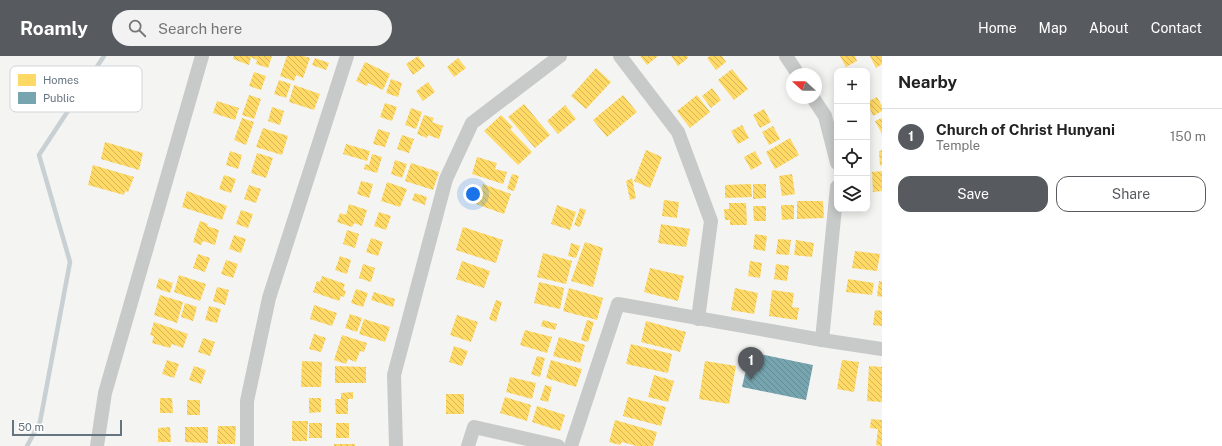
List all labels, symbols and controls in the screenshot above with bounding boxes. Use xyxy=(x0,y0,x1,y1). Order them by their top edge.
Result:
search box xyxy=(112,10,392,46)
text: Roamly xyxy=(20,17,88,39)
icon: search xyxy=(126,17,148,39)
text: Search here xyxy=(158,20,242,37)
text: Home xyxy=(978,20,1017,36)
text: Map xyxy=(1039,20,1067,36)
text: About xyxy=(1089,20,1129,36)
text: Contact xyxy=(1151,20,1202,36)
legend xyxy=(10,66,142,112)
north arrow xyxy=(786,68,822,104)
map controls xyxy=(834,68,870,212)
button: + xyxy=(834,68,870,104)
text: Nearby xyxy=(898,72,957,92)
text: Homes xyxy=(43,74,79,86)
text: Public xyxy=(43,92,75,104)
button: − xyxy=(834,104,870,140)
text: Church of Christ Hunyani xyxy=(936,121,1115,138)
text: 1 xyxy=(908,129,914,144)
text: 150 m xyxy=(1170,129,1206,144)
text: Temple xyxy=(936,138,980,153)
button: locate xyxy=(834,140,870,176)
button: layers xyxy=(834,176,870,212)
button: Save xyxy=(898,176,1048,212)
button: Share xyxy=(1056,176,1206,212)
your location xyxy=(463,184,483,204)
pin: 1 xyxy=(738,347,764,380)
scale bar xyxy=(12,418,122,437)
text: 50 m xyxy=(18,421,44,433)

